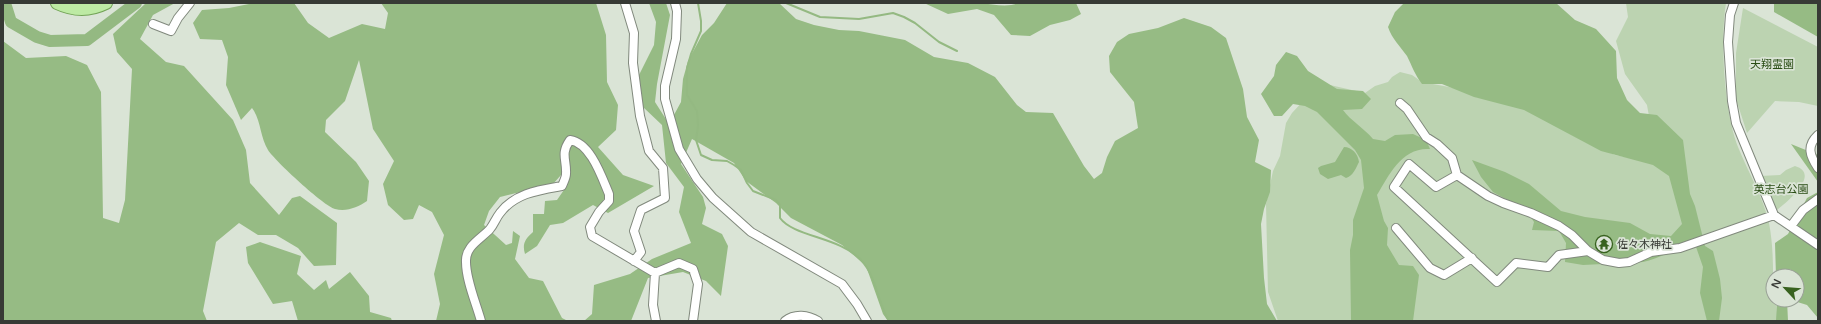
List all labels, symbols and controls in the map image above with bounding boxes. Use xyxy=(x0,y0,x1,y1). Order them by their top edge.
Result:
park label: 天翔霊園 xyxy=(1750,58,1794,71)
park label: 英志台公園 xyxy=(1754,183,1809,196)
temple icon: 佐々木神社 xyxy=(1594,234,1614,254)
place label: 佐々木神社 xyxy=(1617,238,1672,251)
north arrow xyxy=(1765,268,1805,308)
text: N xyxy=(1769,277,1784,291)

